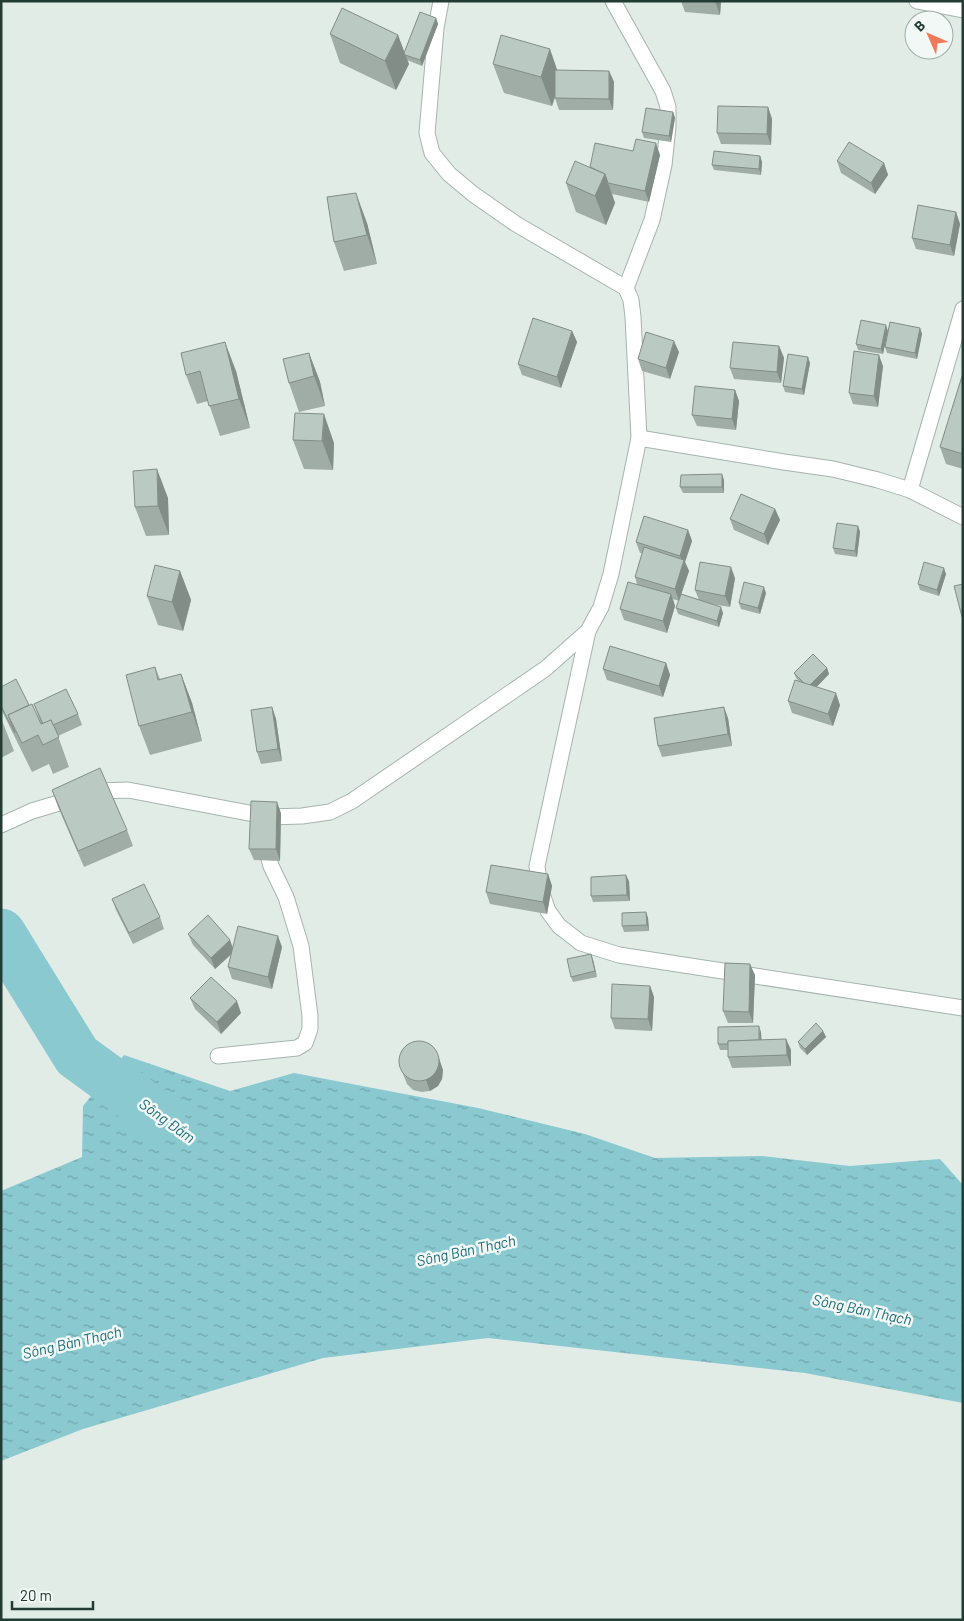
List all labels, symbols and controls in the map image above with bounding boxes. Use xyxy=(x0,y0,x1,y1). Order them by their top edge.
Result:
north arrow xyxy=(904,10,954,60)
text: B xyxy=(910,16,929,35)
water label: Sông Đầm xyxy=(136,1094,199,1146)
water label: Sông Bàn Thạch xyxy=(415,1231,517,1269)
water label: Sông Bàn Thạch xyxy=(811,1290,914,1328)
water label: Sông Bàn Thạch xyxy=(21,1322,123,1362)
scale bar xyxy=(12,1578,94,1610)
text: 20 m xyxy=(20,1586,52,1604)

